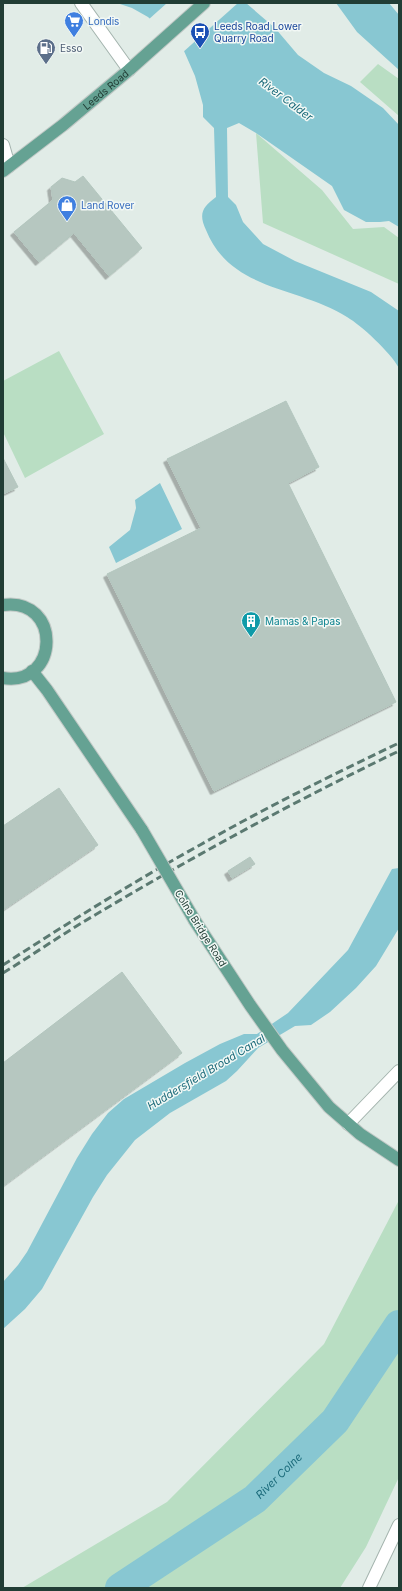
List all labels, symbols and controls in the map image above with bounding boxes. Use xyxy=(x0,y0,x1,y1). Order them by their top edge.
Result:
supermarket icon: Londis xyxy=(63,10,85,38)
place label: Londis xyxy=(88,15,119,27)
place label: Leeds Road Lower Quarry Road xyxy=(214,20,302,44)
bus stop icon: Leeds Road Lower Quarry Road xyxy=(189,21,211,49)
fuel station icon: Esso xyxy=(35,37,57,65)
place label: Esso xyxy=(60,42,83,54)
street label: Leeds Road xyxy=(80,67,131,112)
water label: River Calder xyxy=(256,74,316,124)
shop icon: Land Rover xyxy=(56,194,78,222)
place label: Land Rover xyxy=(81,199,134,211)
building icon: Mamas & Papas xyxy=(240,610,262,638)
place label: Mamas & Papas xyxy=(265,615,340,627)
street label: Colne Bridge Road xyxy=(173,887,229,969)
water label: Huddersfield Broad Canal xyxy=(144,1031,268,1113)
water label: River Colne xyxy=(253,1450,305,1502)

